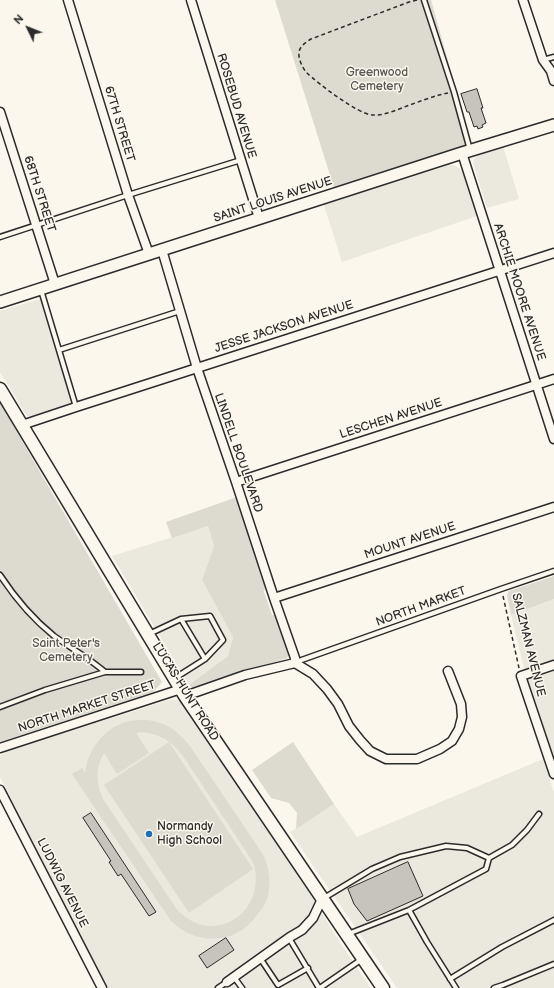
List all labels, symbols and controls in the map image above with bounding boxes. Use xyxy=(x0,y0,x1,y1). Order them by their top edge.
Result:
north arrow xyxy=(8,8,48,48)
text: N xyxy=(11,12,26,27)
street label: ROSEBUD AVENUE xyxy=(213,52,259,160)
park label: Greenwood Cemetery xyxy=(346,66,408,94)
street label: 67TH STREET xyxy=(101,84,137,164)
street label: 68TH STREET xyxy=(20,154,58,234)
street label: SAINT LOUIS AVENUE xyxy=(212,174,334,226)
street label: ARCHIE MOORE AVENUE xyxy=(490,221,548,363)
street label: JESSE JACKSON AVENUE xyxy=(213,298,355,356)
street label: LINDELL BOULEVARD xyxy=(211,391,265,515)
street label: LESCHEN AVENUE xyxy=(338,396,444,442)
street label: MOUNT AVENUE xyxy=(363,519,457,563)
street label: NORTH MARKET xyxy=(374,584,468,630)
street label: SALZMAN AVENUE xyxy=(508,592,548,698)
park label: Saint Peter's Cemetery xyxy=(32,637,100,665)
street label: LUCAS-HUNT ROAD xyxy=(149,640,221,744)
street label: NORTH MARKET STREET xyxy=(16,678,158,736)
place label: Normandy High School xyxy=(157,820,222,848)
marker: Normandy High School xyxy=(144,829,154,839)
street label: LUDWIG AVENUE xyxy=(33,836,91,930)

